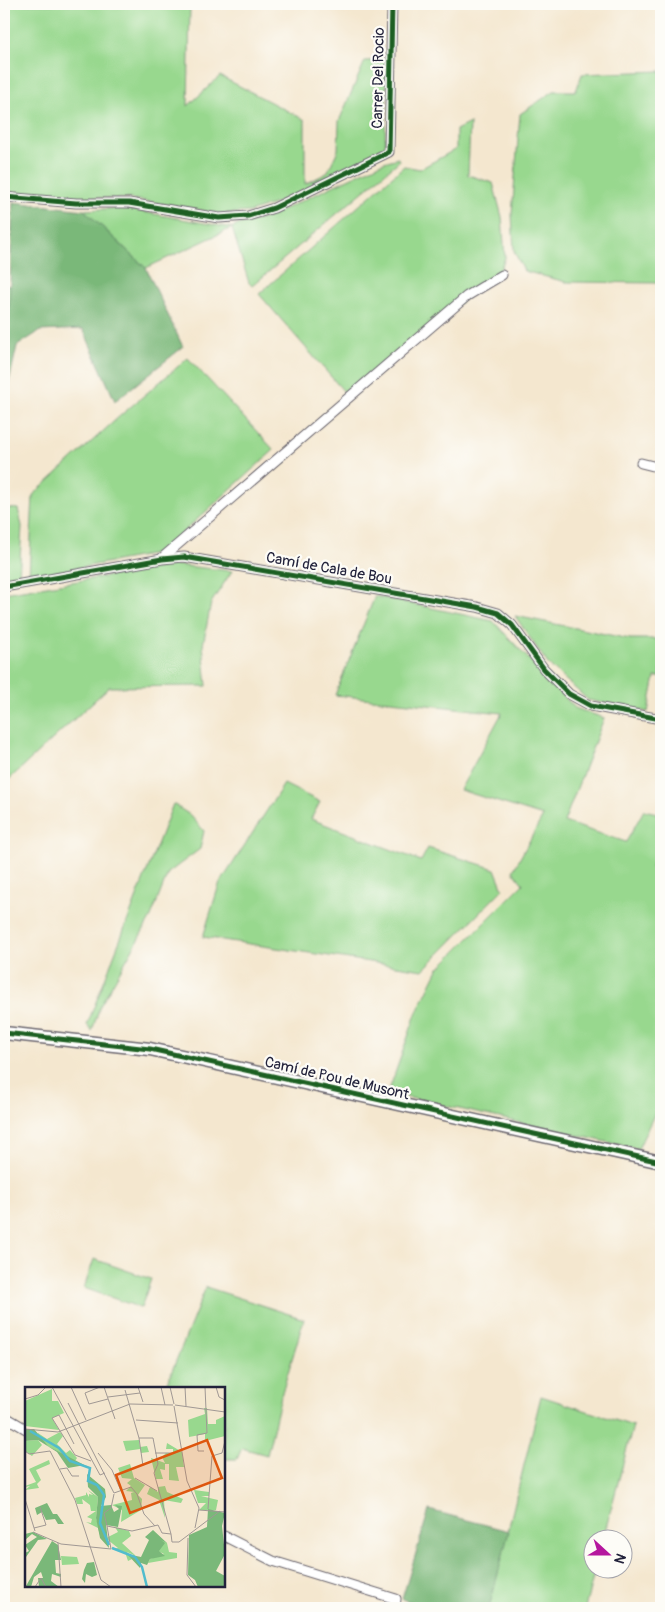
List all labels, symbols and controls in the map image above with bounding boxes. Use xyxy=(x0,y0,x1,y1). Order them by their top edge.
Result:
street label: Carrer Del Rocio xyxy=(368,27,389,129)
street label: Camí de Cala de Bou xyxy=(265,548,393,589)
street label: Camí de Pou de Musont xyxy=(263,1053,412,1105)
inset map xyxy=(25,1387,225,1587)
north arrow xyxy=(582,1530,632,1580)
text: N xyxy=(610,1551,629,1566)

